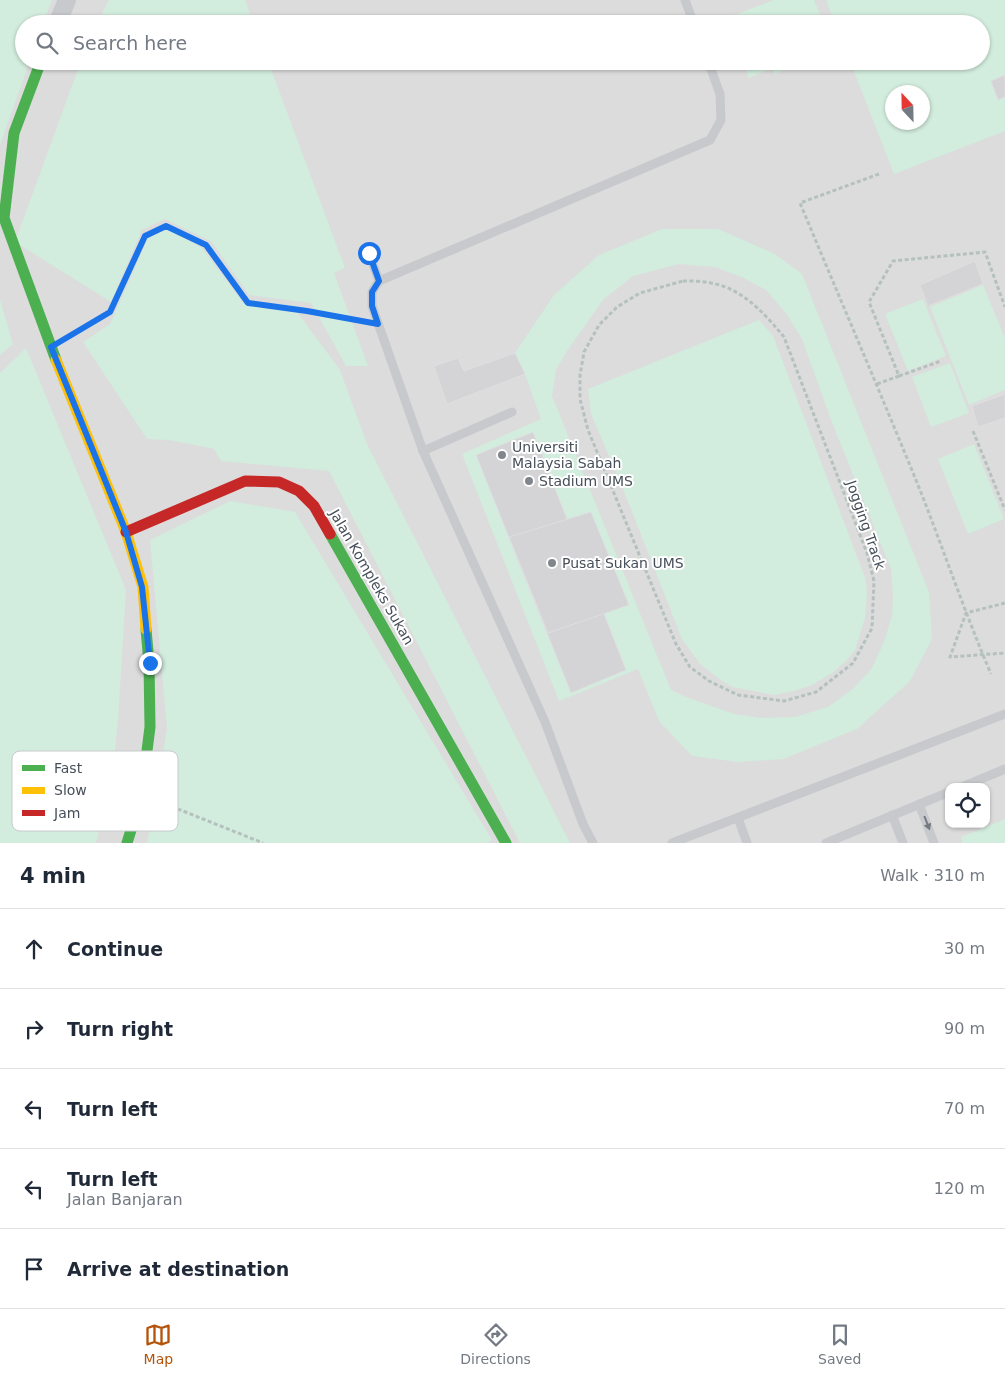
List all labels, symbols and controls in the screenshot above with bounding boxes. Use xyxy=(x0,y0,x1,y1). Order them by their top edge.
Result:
search box xyxy=(15,15,990,70)
icon: search xyxy=(33,29,61,57)
text: Search here xyxy=(73,32,187,54)
north arrow xyxy=(885,85,930,130)
route start xyxy=(358,242,381,265)
place label: Universiti Malaysia Sabah xyxy=(512,439,621,471)
marker: Universiti Malaysia Sabah xyxy=(496,449,508,461)
place label: Stadium UMS xyxy=(539,473,633,489)
marker: Stadium UMS xyxy=(523,475,535,487)
street label: Jogging Track xyxy=(843,477,889,573)
street label: Jalan Kompleks Sukan xyxy=(326,506,417,647)
place label: Pusat Sukan UMS xyxy=(562,555,684,571)
marker: Pusat Sukan UMS xyxy=(546,557,558,569)
route end xyxy=(139,652,162,675)
legend xyxy=(12,751,178,831)
text: Fast xyxy=(54,760,83,776)
text: Slow xyxy=(54,782,87,798)
map controls xyxy=(945,783,990,828)
button: locate xyxy=(945,783,990,828)
text: Jam xyxy=(53,805,80,821)
one-way arrow xyxy=(924,816,931,831)
text: 4 min xyxy=(20,864,86,888)
text: Walk · 310 m xyxy=(880,866,985,885)
icon: ahead xyxy=(20,935,48,963)
text: Continue xyxy=(67,938,163,960)
text: 30 m xyxy=(944,939,985,958)
icon: right xyxy=(20,1015,48,1043)
text: Turn right xyxy=(67,1018,173,1040)
text: 90 m xyxy=(944,1019,985,1038)
icon: left xyxy=(20,1095,48,1123)
text: Turn left xyxy=(67,1098,158,1120)
text: 70 m xyxy=(944,1099,985,1118)
text: Turn left xyxy=(67,1168,158,1190)
icon: left xyxy=(20,1175,48,1203)
text: 120 m xyxy=(934,1179,985,1198)
text: Jalan Banjaran xyxy=(67,1190,183,1209)
icon: arrive xyxy=(20,1255,48,1283)
text: Arrive at destination xyxy=(67,1258,289,1280)
tab: Map xyxy=(144,1321,173,1367)
tab: Directions xyxy=(460,1321,531,1367)
tab: Saved xyxy=(818,1321,861,1367)

